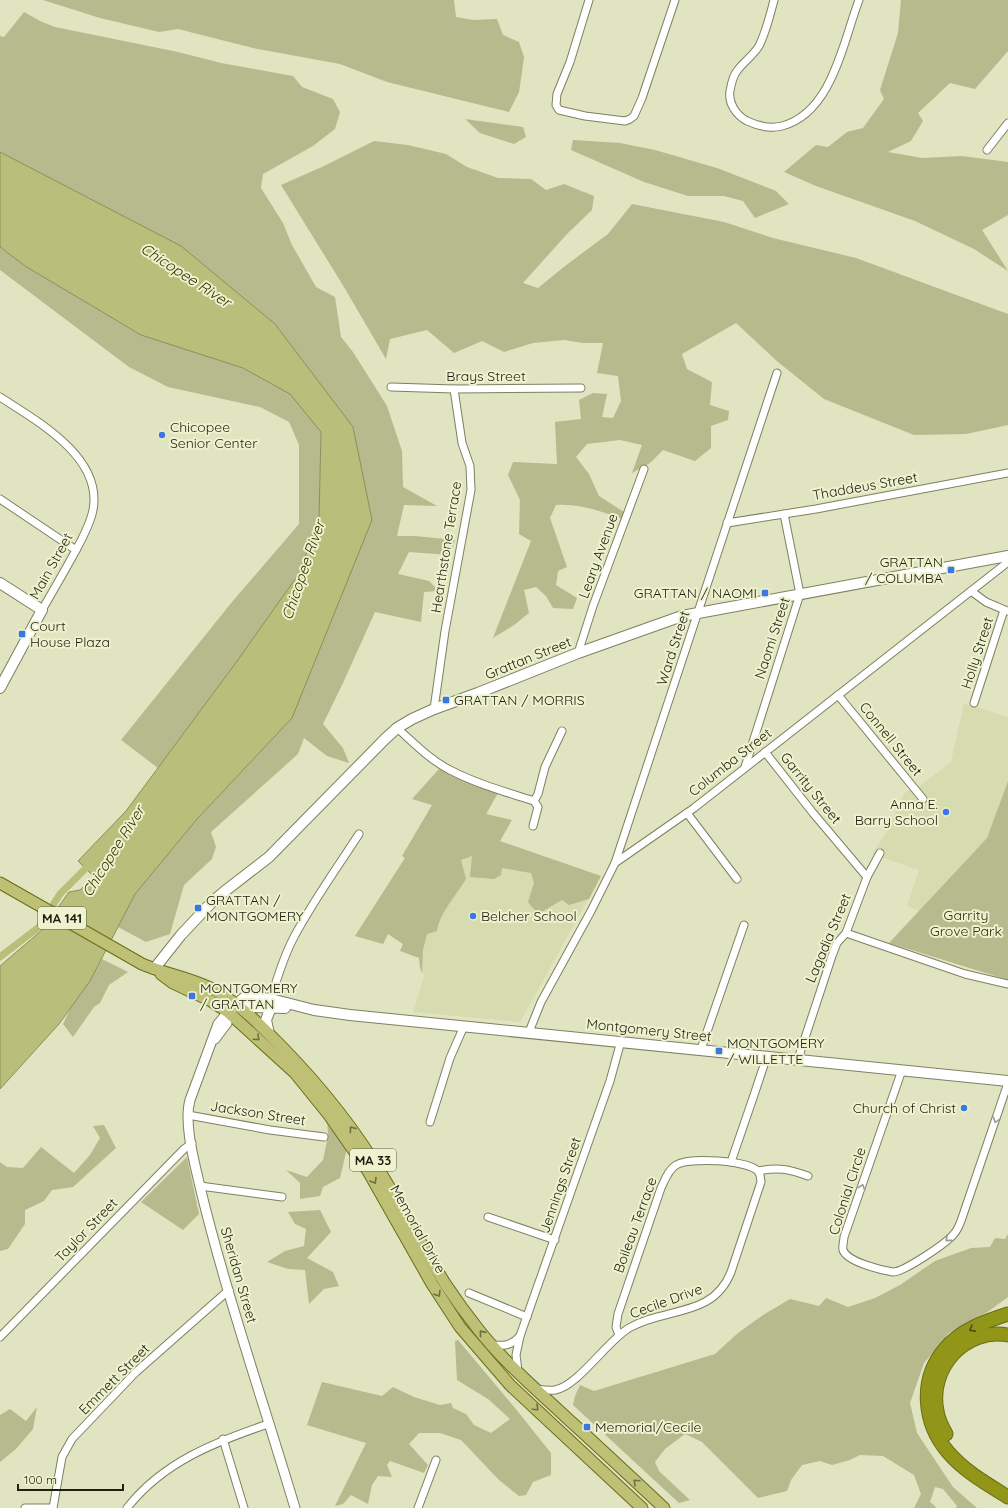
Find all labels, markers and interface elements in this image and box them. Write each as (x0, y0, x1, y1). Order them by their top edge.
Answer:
water label: Chicopee River (137, 239, 237, 312)
street label: Brays Street (446, 367, 526, 385)
place label: Chicopee Senior Center (170, 418, 258, 452)
marker: Chicopee Senior Center (157, 430, 167, 440)
street label: Thaddeus Street (811, 468, 919, 504)
street label: Hearthstone Terrace (427, 480, 465, 614)
street label: Leary Avenue (574, 511, 622, 601)
water label: Chicopee River (277, 516, 330, 622)
street label: Main Street (25, 529, 77, 602)
place label: GRATTAN / COLUMBA (865, 553, 943, 587)
marker: GRATTAN / COLUMBA (946, 565, 956, 575)
place label: GRATTAN / NAOMI (634, 584, 757, 602)
marker: GRATTAN / NAOMI (760, 588, 770, 598)
street label: Naomi Street (750, 595, 794, 681)
street label: Ward Street (652, 608, 694, 688)
street label: Holly Street (957, 614, 997, 691)
place label: Court House Plaza (30, 617, 110, 651)
marker: Court House Plaza (17, 629, 27, 639)
street label: Grattan Street (482, 632, 574, 684)
place label: GRATTAN / MORRIS (454, 691, 585, 709)
marker: GRATTAN / MORRIS (441, 695, 451, 705)
street label: Connell Street (856, 698, 927, 780)
street label: Columba Street (685, 724, 775, 800)
street label: Garrity Street (777, 749, 846, 828)
place label: Anna E. Barry School (855, 795, 938, 829)
water label: Chicopee River (77, 800, 150, 900)
marker: Anna E. Barry School (941, 807, 951, 817)
street label: Lagadia Street (801, 890, 855, 985)
place label: GRATTAN / MONTGOMERY (206, 891, 304, 925)
marker: GRATTAN / MONTGOMERY (193, 903, 203, 913)
park label: Garrity Grove Park (930, 906, 1002, 940)
road number: MA 141 (38, 907, 86, 929)
place label: Belcher School (481, 907, 577, 925)
marker: Belcher School (468, 911, 478, 921)
place label: MONTGOMERY / GRATTAN (200, 979, 298, 1013)
marker: MONTGOMERY / GRATTAN (187, 991, 197, 1001)
street label: Montgomery Street (585, 1014, 713, 1046)
one-way arrow (252, 1033, 260, 1040)
place label: MONTGOMERY / WILLETTE (727, 1034, 825, 1068)
marker: MONTGOMERY / WILLETTE (714, 1046, 724, 1056)
street label: Jackson Street (209, 1097, 307, 1129)
place label: Church of Christ (853, 1099, 956, 1117)
marker: Church of Christ (959, 1103, 969, 1113)
one-way arrow (992, 1116, 1001, 1123)
one-way arrow (350, 1126, 357, 1133)
street label: Jennings Street (535, 1134, 585, 1235)
street label: Colonial Circle (824, 1145, 870, 1237)
road number: MA 33 (350, 1149, 396, 1171)
street label: Boileau Terrace (609, 1175, 661, 1275)
one-way arrow (370, 1177, 377, 1184)
street label: Memorial Drive (386, 1182, 450, 1276)
one-way arrow (857, 1184, 866, 1191)
street label: Taylor Street (51, 1194, 121, 1266)
street label: Sheridan Street (217, 1225, 261, 1325)
one-way arrow (945, 1235, 952, 1242)
street label: Cecile Drive (627, 1280, 705, 1322)
one-way arrow (434, 1290, 441, 1297)
one-way arrow (969, 1324, 976, 1331)
one-way arrow (479, 1330, 486, 1337)
street label: Emmett Street (75, 1340, 153, 1418)
one-way arrow (531, 1404, 539, 1411)
place label: Memorial/Cecile (595, 1418, 701, 1436)
marker: Memorial/Cecile (582, 1422, 592, 1432)
scale bar (18, 1466, 123, 1492)
text: 100 m (24, 1472, 57, 1487)
one-way arrow (633, 1479, 641, 1486)

